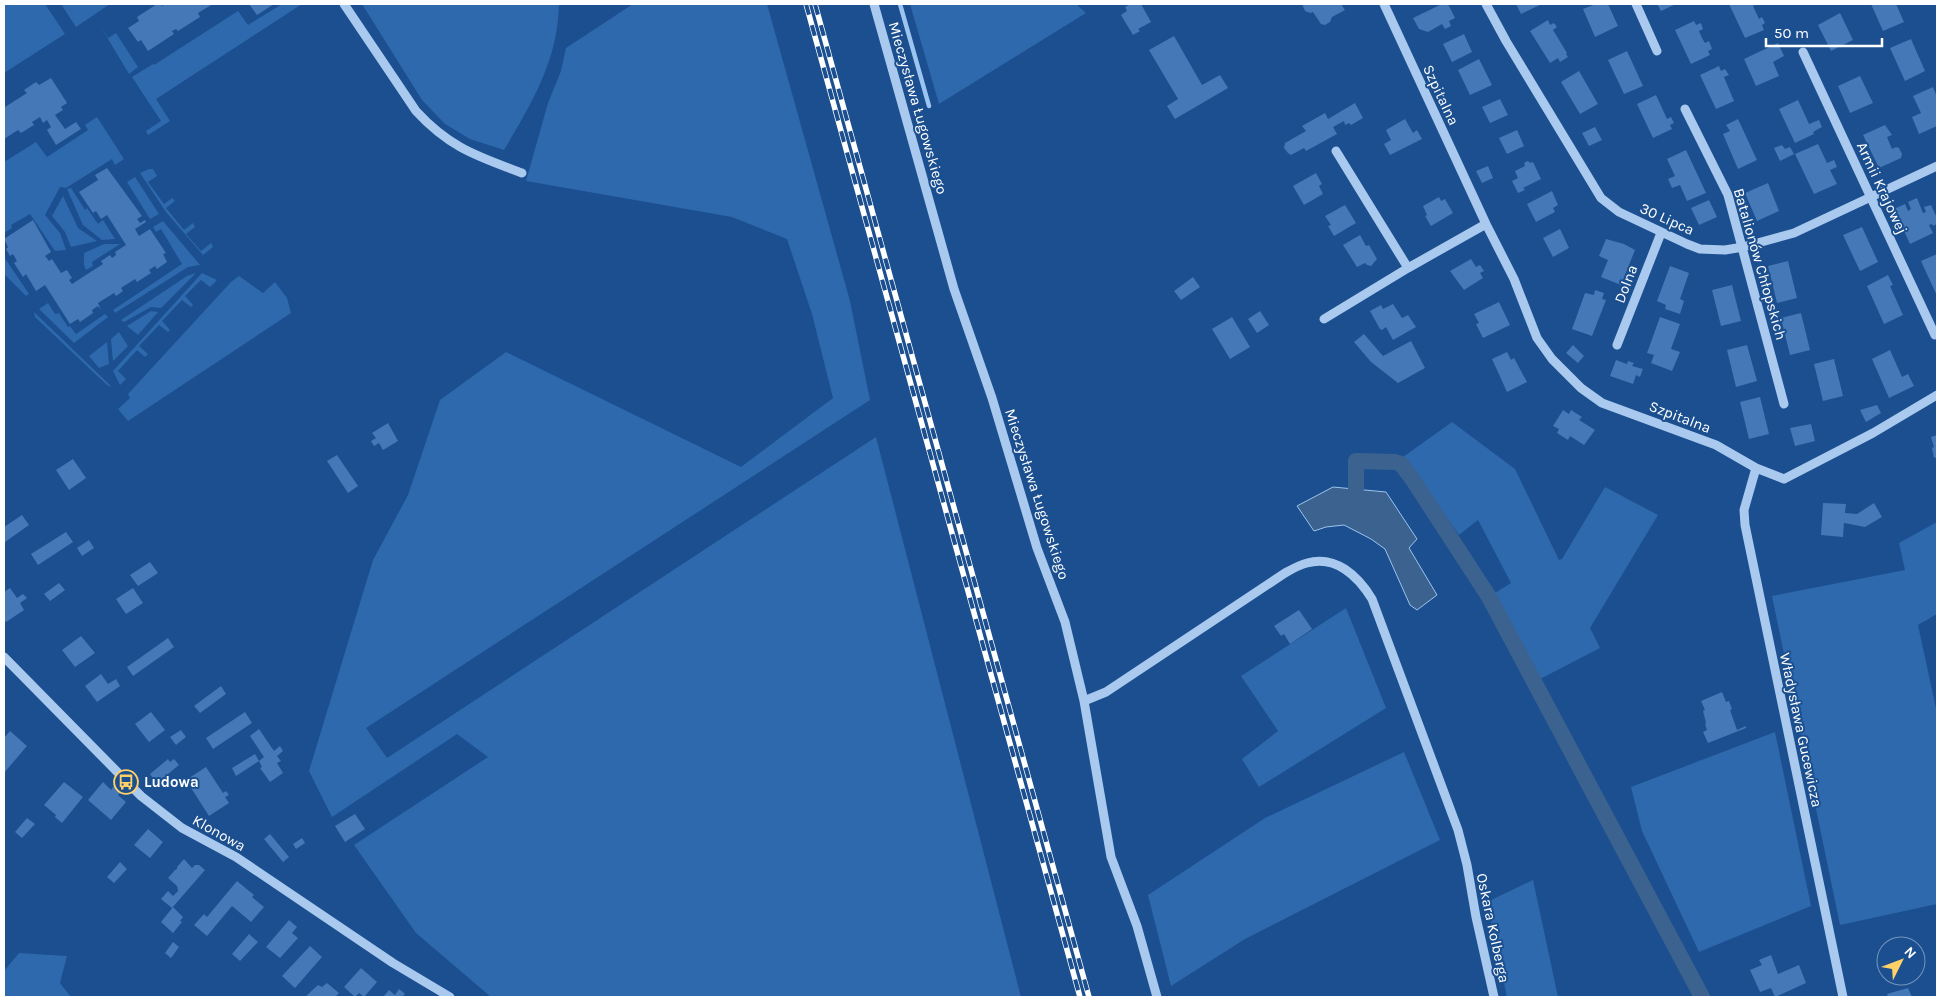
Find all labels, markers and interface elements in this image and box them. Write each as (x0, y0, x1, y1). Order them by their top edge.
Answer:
scale bar (1766, 15, 1882, 47)
street label: Mieczysława Ługowskiego (885, 20, 951, 196)
text: 50 m (1774, 24, 1809, 42)
street label: Szpitalna (1419, 62, 1463, 128)
street label: Armii Krajowej (1853, 139, 1911, 237)
street label: Batalionów Chłopskich (1730, 186, 1790, 342)
street label: 30 Lipca (1637, 199, 1697, 239)
street label: Dolna (1611, 262, 1641, 306)
street label: Szpitalna (1647, 397, 1713, 437)
street label: Mieczysława Ługowskiego (1001, 406, 1073, 582)
street label: Władysława Gucewicza (1776, 651, 1826, 809)
bus stop icon: Ludowa (113, 769, 139, 795)
place label: Ludowa (144, 773, 199, 791)
street label: Klonowa (189, 811, 249, 855)
street label: Oskara Kolberga (1473, 872, 1513, 984)
north arrow (1876, 936, 1926, 986)
text: N (1901, 943, 1920, 962)

